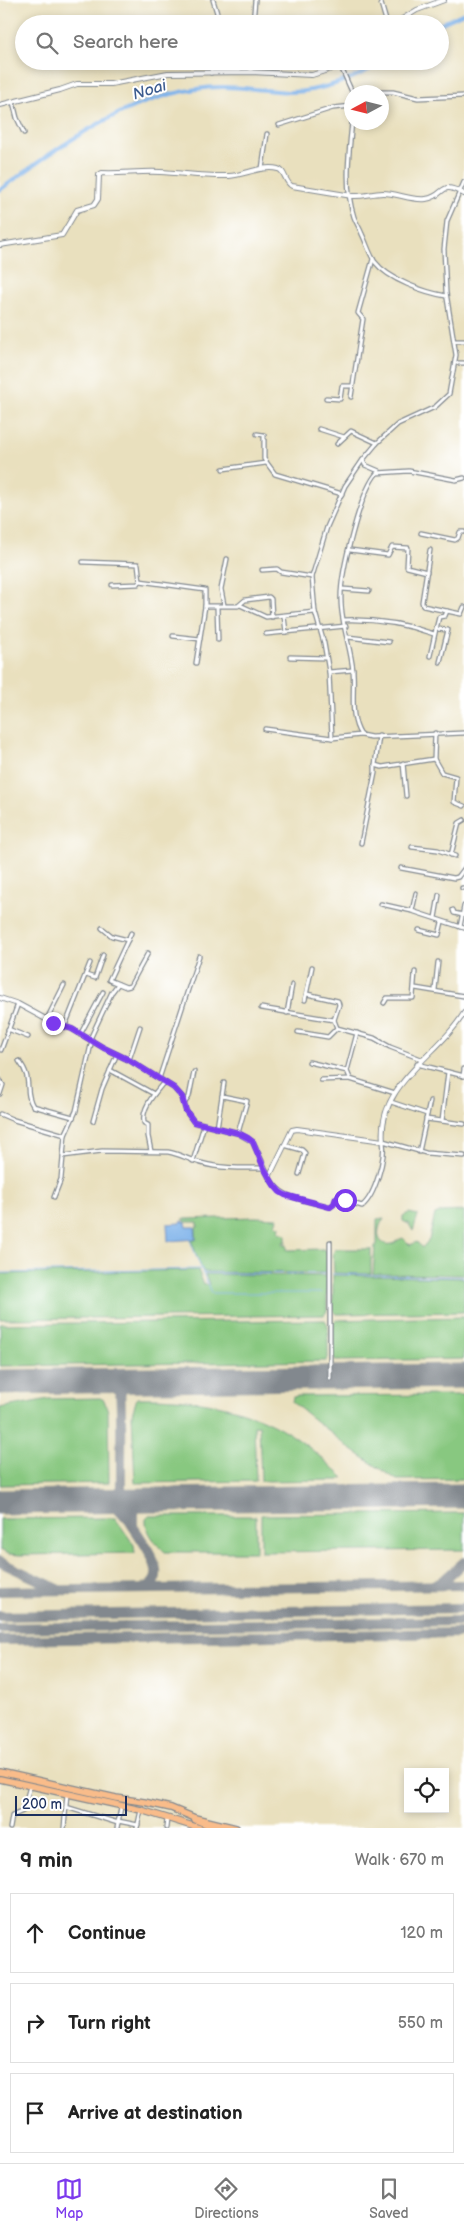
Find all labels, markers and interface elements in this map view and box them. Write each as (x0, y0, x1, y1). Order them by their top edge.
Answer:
search box (15, 15, 449, 70)
icon: search (33, 29, 61, 57)
text: Search here (73, 31, 178, 54)
water label: Noai (130, 76, 170, 104)
north arrow (344, 85, 389, 130)
route end (42, 1012, 65, 1035)
route start (334, 1189, 357, 1212)
map controls (404, 1768, 449, 1813)
button: locate (404, 1768, 449, 1813)
scale bar (15, 1793, 128, 1816)
text: 200 m (22, 1796, 62, 1813)
text: 9 min (20, 1848, 73, 1873)
text: Walk · 670 m (355, 1851, 444, 1870)
icon: ahead (21, 1919, 49, 1947)
text: Continue (68, 1922, 146, 1945)
text: 120 m (400, 1924, 443, 1943)
icon: right (21, 2009, 49, 2037)
text: Turn right (68, 2012, 151, 2035)
text: 550 m (398, 2014, 443, 2033)
icon: arrive (21, 2099, 49, 2127)
text: Arrive at destination (68, 2102, 243, 2125)
tab: Map (55, 2175, 84, 2222)
tab: Directions (194, 2175, 259, 2222)
tab: Saved (369, 2175, 409, 2222)

